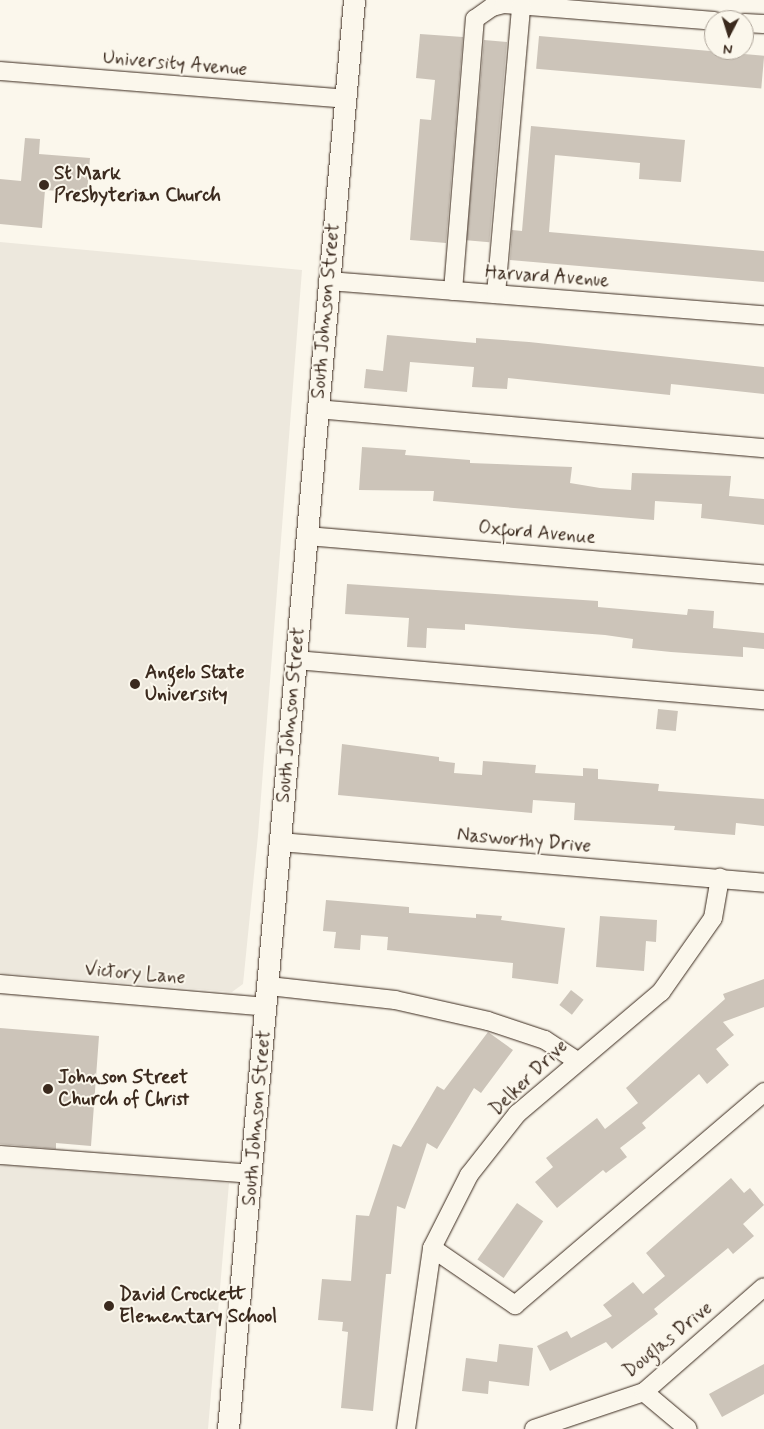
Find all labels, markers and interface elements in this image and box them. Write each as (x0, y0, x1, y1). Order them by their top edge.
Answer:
north arrow (704, 10, 754, 60)
text: N (722, 40, 733, 58)
street label: University Avenue (101, 46, 249, 82)
place label: St Mark Presbyterian Church (54, 163, 225, 207)
marker: St Mark Presbyterian Church (38, 179, 50, 191)
street label: South Johnson Street (307, 223, 345, 399)
street label: Harvard Avenue (482, 261, 612, 293)
street label: Oxford Avenue (477, 516, 597, 550)
street label: South Johnson Street (272, 627, 310, 803)
place label: Angelo State University (145, 662, 245, 706)
marker: Angelo State University (129, 678, 141, 690)
street label: Nasworthy Drive (456, 824, 592, 858)
street label: Victory Lane (83, 958, 187, 990)
street label: South Johnson Street (238, 1030, 276, 1206)
street label: Delker Drive (485, 1035, 573, 1121)
place label: Johnson Street Church of Christ (58, 1067, 194, 1111)
marker: Johnson Street Church of Christ (42, 1083, 54, 1095)
place label: David Crockett Elementary School (119, 1284, 277, 1328)
street label: Douglas Drive (619, 1297, 717, 1383)
marker: David Crockett Elementary School (103, 1300, 115, 1312)

